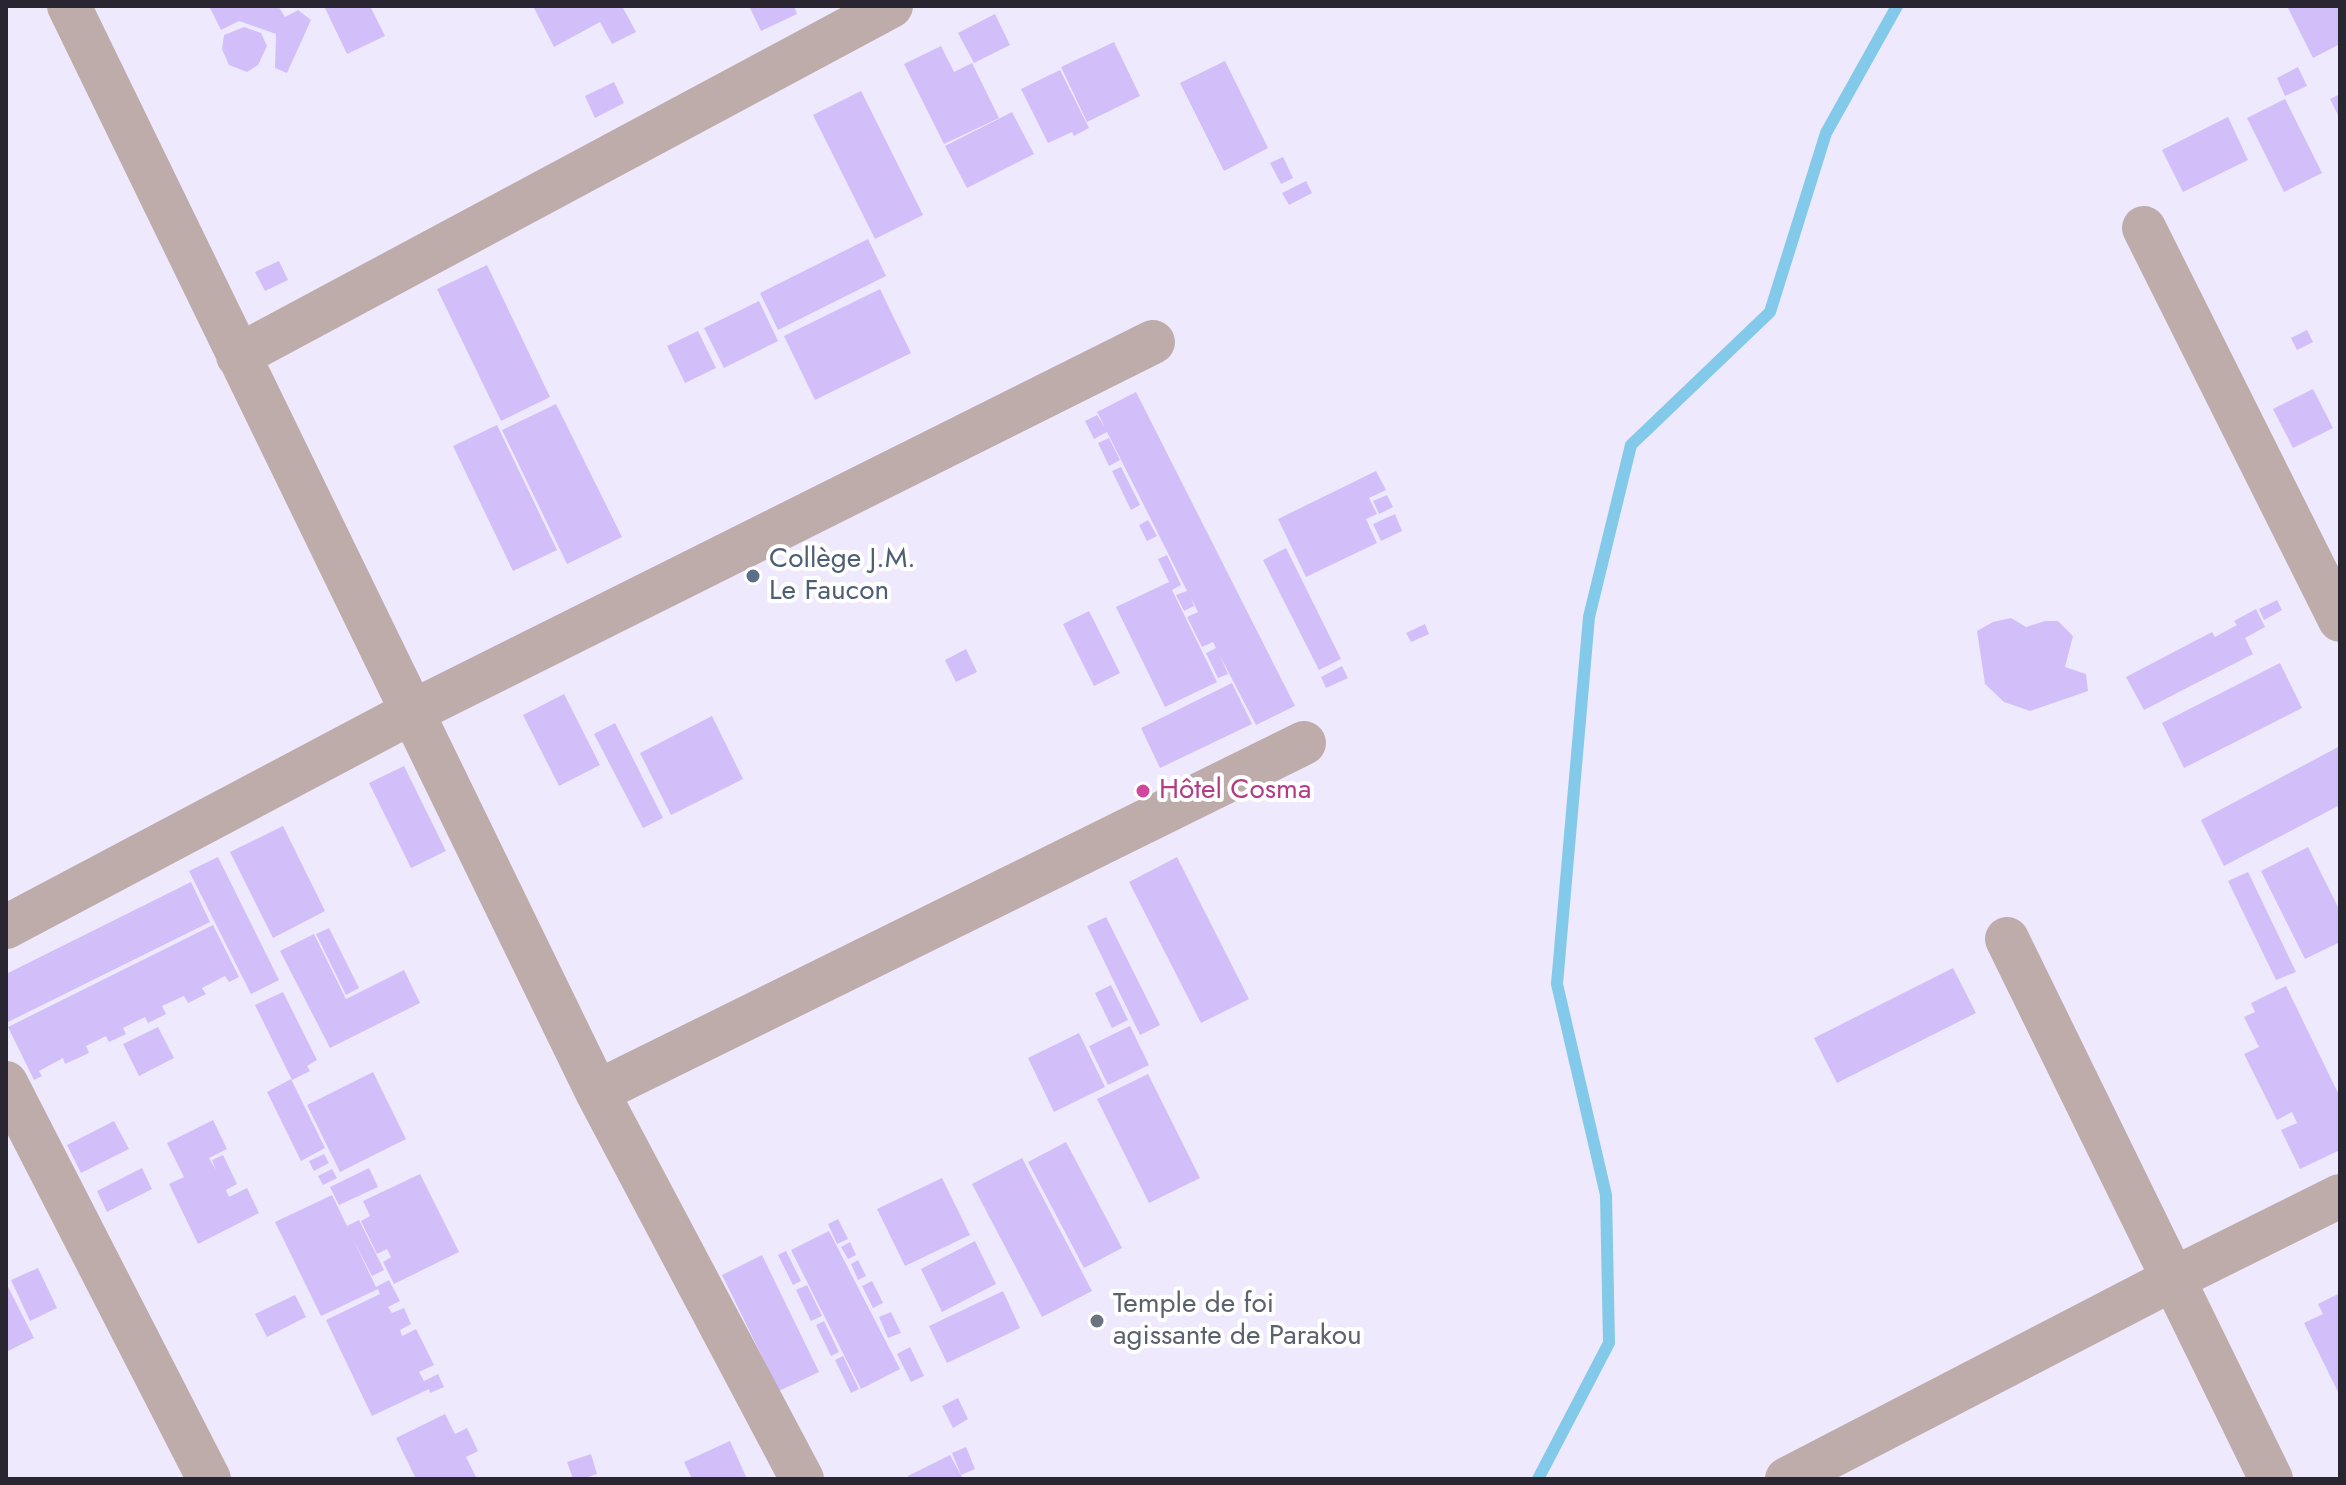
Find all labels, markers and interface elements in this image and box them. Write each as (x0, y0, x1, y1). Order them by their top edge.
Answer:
place label: Collège J.M. Le Faucon (769, 543, 916, 609)
marker: Collège J.M. Le Faucon (744, 567, 762, 585)
place label: Hôtel Cosma (1159, 774, 1311, 808)
marker: Hôtel Cosma (1134, 782, 1152, 800)
place label: Temple de foi agissante de Parakou (1113, 1288, 1362, 1354)
marker: Temple de foi agissante de Parakou (1088, 1312, 1106, 1330)

